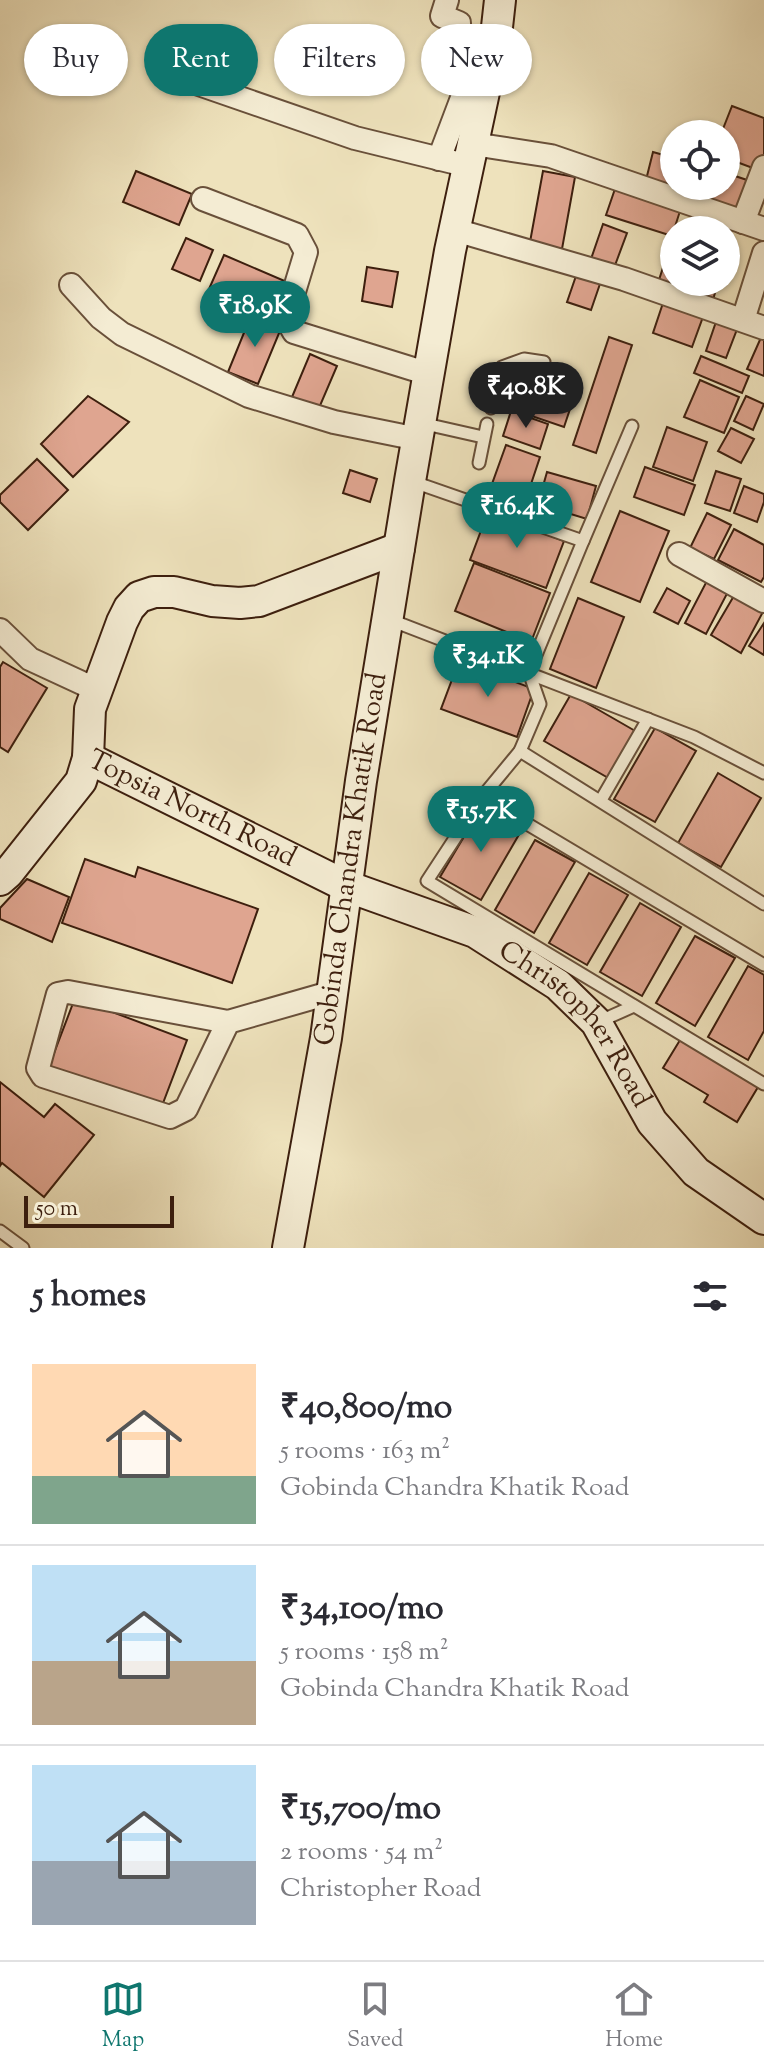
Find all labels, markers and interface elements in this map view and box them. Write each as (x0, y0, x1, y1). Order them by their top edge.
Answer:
chip: Buy (24, 24, 128, 96)
chip: Rent (144, 24, 258, 96)
chip: Filters (274, 24, 405, 96)
chip: New (421, 24, 532, 96)
map controls (660, 120, 740, 296)
button: locate (660, 120, 740, 200)
button: layers (660, 216, 740, 296)
pin: ₹18.9K (190, 281, 320, 349)
text: ₹18.9K (218, 288, 292, 325)
pin: ₹40.8K (461, 362, 591, 430)
text: ₹40.8K (486, 369, 566, 406)
pin: ₹16.4K (452, 482, 582, 550)
text: ₹16.4K (480, 489, 554, 526)
pin: ₹34.1K (423, 631, 553, 699)
text: ₹34.1K (452, 638, 524, 675)
street label: Gobinda Chandra Khatik Road (305, 670, 398, 1048)
street label: Topsia North Road (81, 741, 303, 878)
pin: ₹15.7K (416, 786, 546, 854)
text: ₹15.7K (445, 793, 517, 830)
street label: Christopher Road (490, 932, 660, 1116)
scale bar (24, 1192, 174, 1228)
text: 50 m (36, 1194, 78, 1226)
text: 5 homes (32, 1272, 146, 1321)
icon: filters (688, 1274, 732, 1318)
text: ₹40,800/mo (280, 1384, 452, 1433)
icon: home (96, 1396, 192, 1492)
text: 5 rooms · 163 m² (280, 1433, 450, 1470)
text: Gobinda Chandra Khatik Road (280, 1470, 629, 1507)
text: ₹34,100/mo (280, 1585, 444, 1634)
icon: home (96, 1597, 192, 1693)
text: 5 rooms · 158 m² (280, 1634, 449, 1671)
text: Gobinda Chandra Khatik Road (280, 1671, 629, 1708)
text: ₹15,700/mo (280, 1785, 441, 1834)
icon: home (96, 1797, 192, 1893)
text: 2 rooms · 54 m² (280, 1834, 443, 1871)
text: Christopher Road (280, 1871, 481, 1908)
tab: Map (101, 1977, 145, 2057)
tab: Saved (347, 1977, 403, 2057)
tab: Home (605, 1977, 663, 2057)

